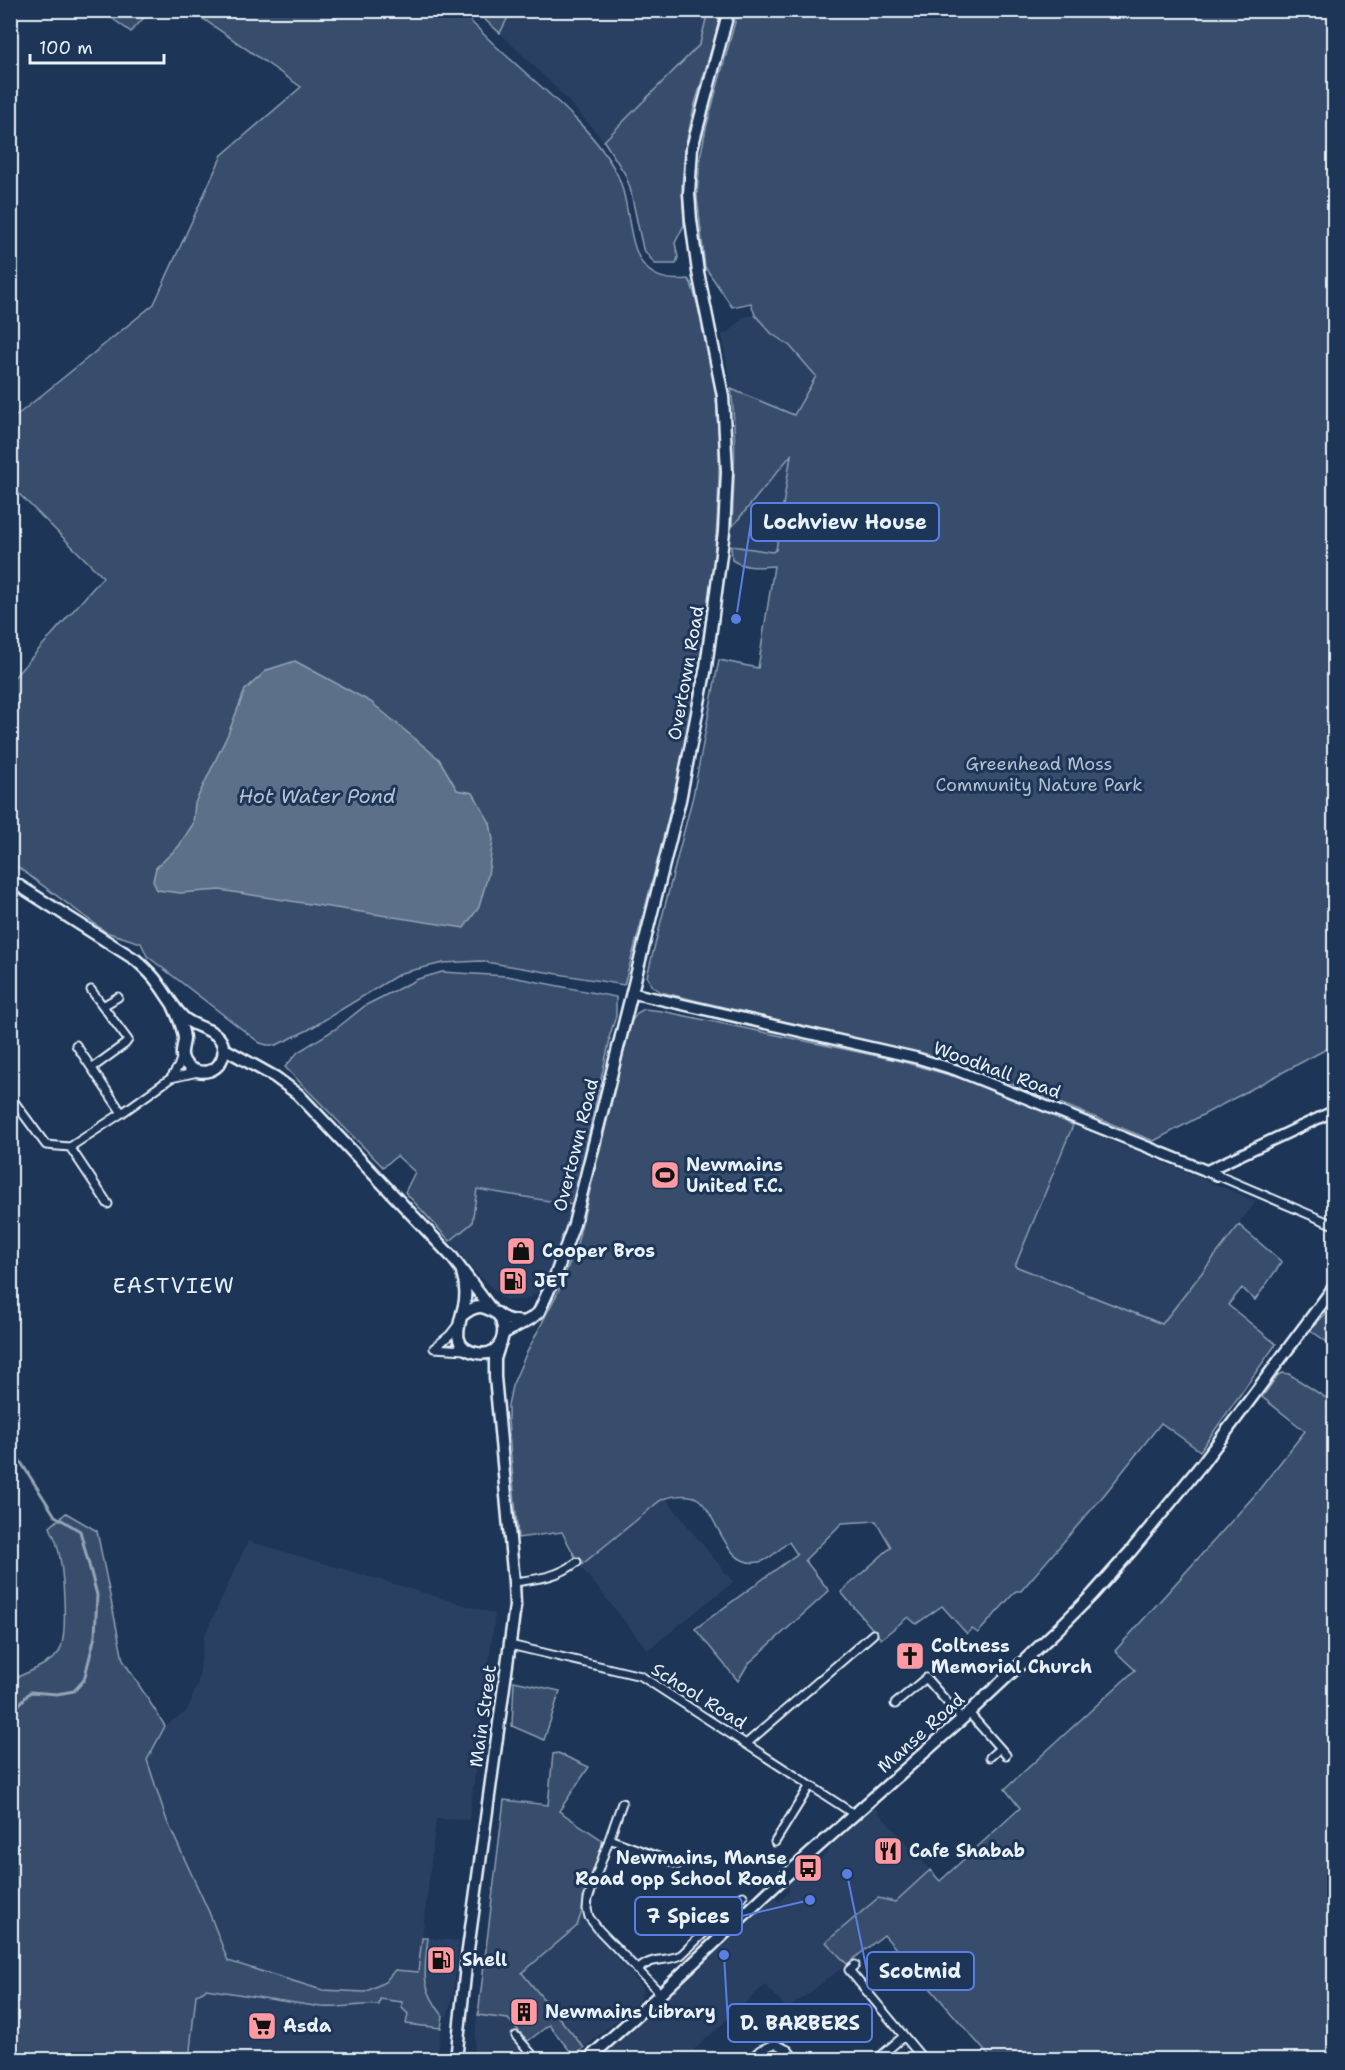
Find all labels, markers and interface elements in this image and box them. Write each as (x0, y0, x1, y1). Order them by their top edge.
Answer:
scale bar (30, 27, 164, 65)
text: 100 m (39, 36, 93, 60)
callout: Lochview House (751, 503, 939, 541)
text: Lochview House (763, 509, 927, 535)
street label: Overtown Road (662, 604, 710, 742)
park label: Greenhead Moss Community Nature Park (935, 752, 1143, 797)
water label: Hot Water Pond (238, 783, 396, 809)
street label: Woodhall Road (930, 1036, 1064, 1104)
street label: Overtown Road (548, 1076, 604, 1214)
place label: Newmains United F.C. (686, 1153, 783, 1198)
sports icon: Newmains United F.C. (649, 1159, 681, 1191)
shop icon: Cooper Bros (505, 1235, 537, 1267)
place label: Cooper Bros (542, 1239, 655, 1263)
fuel station icon: JET (497, 1265, 529, 1297)
place label: JET (534, 1269, 569, 1293)
district label: EASTVIEW (113, 1272, 235, 1300)
place label: Coltness Memorial Church (931, 1634, 1092, 1679)
church icon: Coltness Memorial Church (894, 1640, 926, 1672)
street label: School Road (647, 1657, 751, 1735)
street label: Main Street (464, 1663, 502, 1769)
street label: Manse Road (872, 1687, 970, 1779)
restaurant icon: Cafe Shabab (872, 1835, 904, 1867)
place label: Cafe Shabab (909, 1839, 1025, 1863)
place label: Newmains, Manse Road opp School Road (575, 1846, 787, 1891)
bus stop icon: Newmains, Manse Road opp School Road (792, 1852, 824, 1884)
callout: 7 Spices (635, 1897, 742, 1935)
text: 7 Spices (646, 1903, 730, 1929)
fuel station icon: Shell (425, 1944, 457, 1976)
place label: Shell (462, 1948, 507, 1972)
callout: Scotmid (867, 1952, 974, 1990)
text: Scotmid (879, 1958, 962, 1984)
building icon: Newmains Library (508, 1996, 540, 2028)
place label: Newmains Library (545, 2000, 716, 2024)
callout: D. BARBERS (728, 2004, 872, 2042)
supermarket icon: Asda (246, 2010, 278, 2042)
text: D. BARBERS (740, 2010, 860, 2036)
place label: Asda (283, 2014, 332, 2038)

